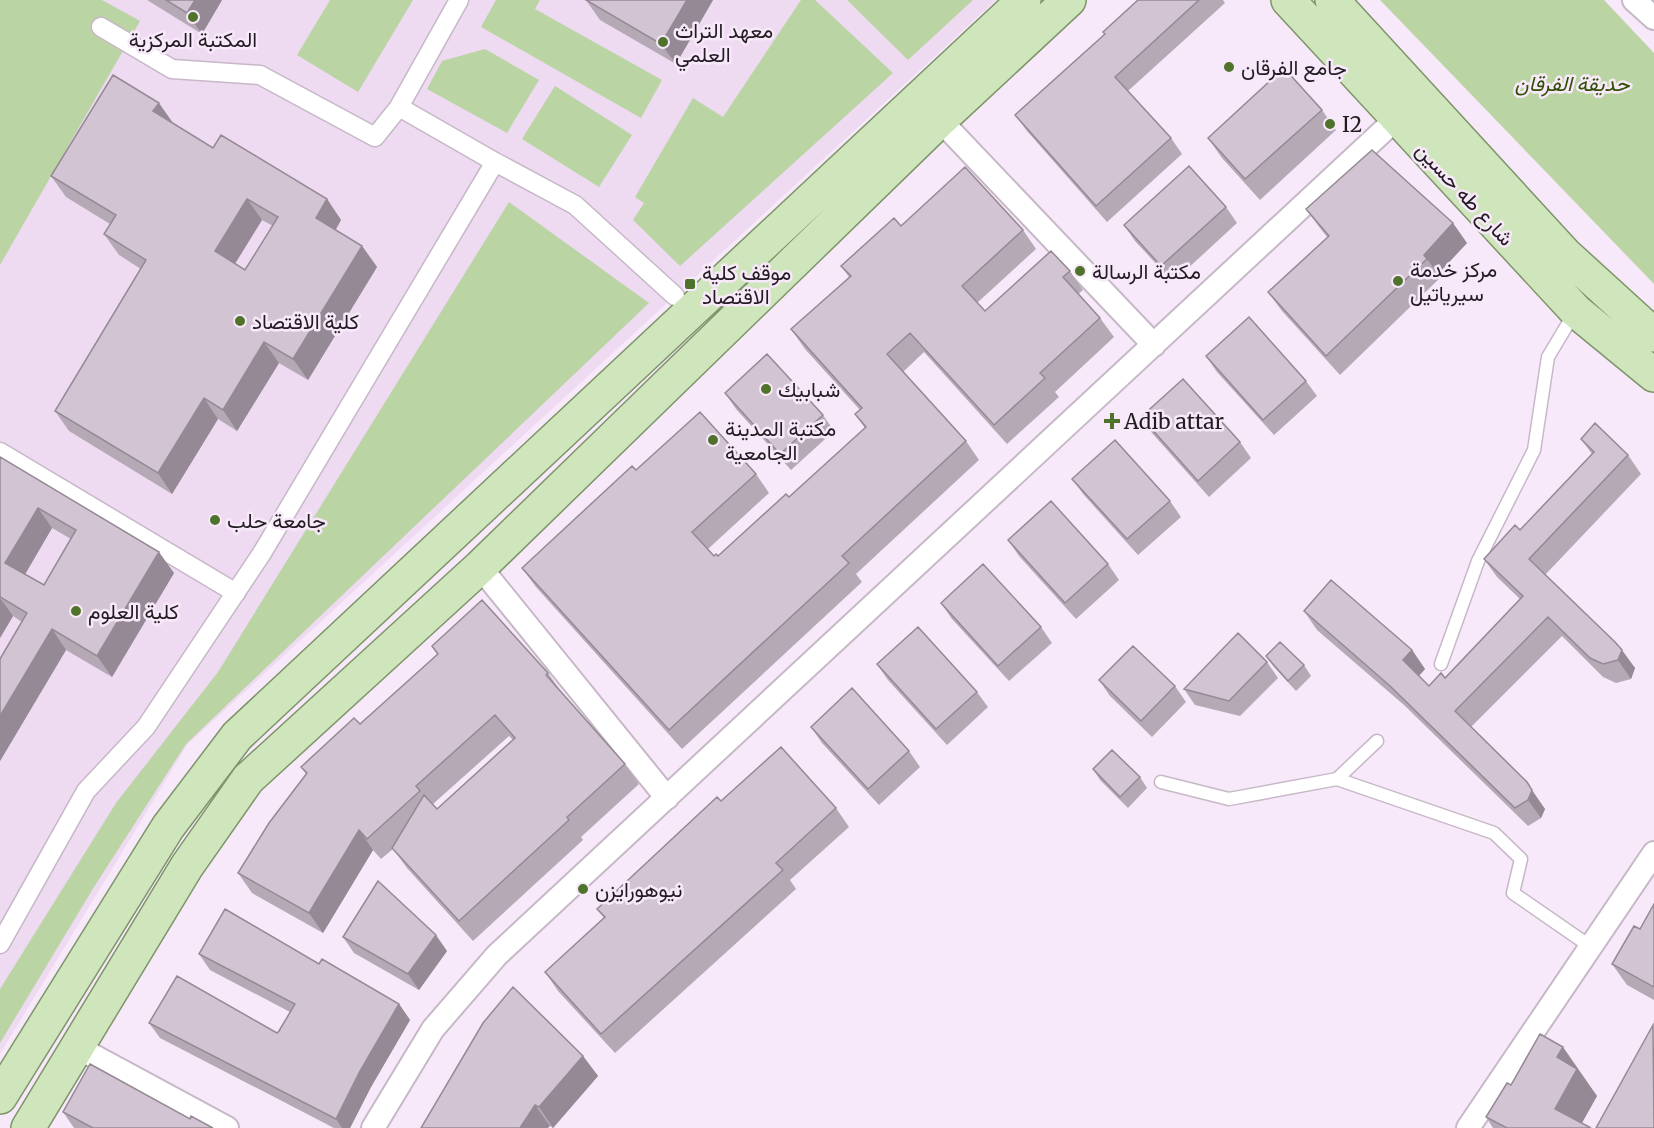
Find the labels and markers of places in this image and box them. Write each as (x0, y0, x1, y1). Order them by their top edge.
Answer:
marker: المكتبة المركزية (186, 10, 200, 24)
place label: معهد التراث العلمي (675, 17, 773, 72)
place label: المكتبة المركزية (129, 26, 257, 53)
marker: معهد التراث العلمي (656, 35, 670, 49)
place label: جامع الفرقان (1241, 54, 1347, 82)
marker: جامع الفرقان (1222, 60, 1236, 74)
place label: I2 (1342, 111, 1362, 138)
marker: I2 (1323, 117, 1337, 131)
place label: مركز خدمة سيرياتيل (1410, 256, 1497, 307)
place label: مكتبة الرسالة (1092, 258, 1201, 285)
place label: موقف كلية الاقتصاد (702, 259, 791, 310)
marker: مكتبة الرسالة (1073, 264, 1087, 278)
marker: مركز خدمة سيرياتيل (1391, 274, 1405, 288)
marker: موقف كلية الاقتصاد (683, 277, 697, 291)
place label: كلية الاقتصاد (252, 308, 359, 335)
marker: كلية الاقتصاد (233, 314, 247, 328)
place label: شبابيك (778, 376, 840, 403)
marker: شبابيك (759, 382, 773, 396)
place label: Adib attar (1123, 408, 1224, 435)
marker: Adib attar (1105, 414, 1119, 428)
place label: مكتبة المدينة الجامعية (725, 415, 836, 466)
marker: مكتبة المدينة الجامعية (706, 433, 720, 447)
place label: جامعة حلب (227, 507, 326, 534)
marker: جامعة حلب (208, 513, 222, 527)
place label: كلية العلوم (88, 598, 179, 626)
marker: كلية العلوم (69, 604, 83, 618)
place label: نيوهورايزن (595, 876, 683, 903)
marker: نيوهورايزن (576, 882, 590, 896)

